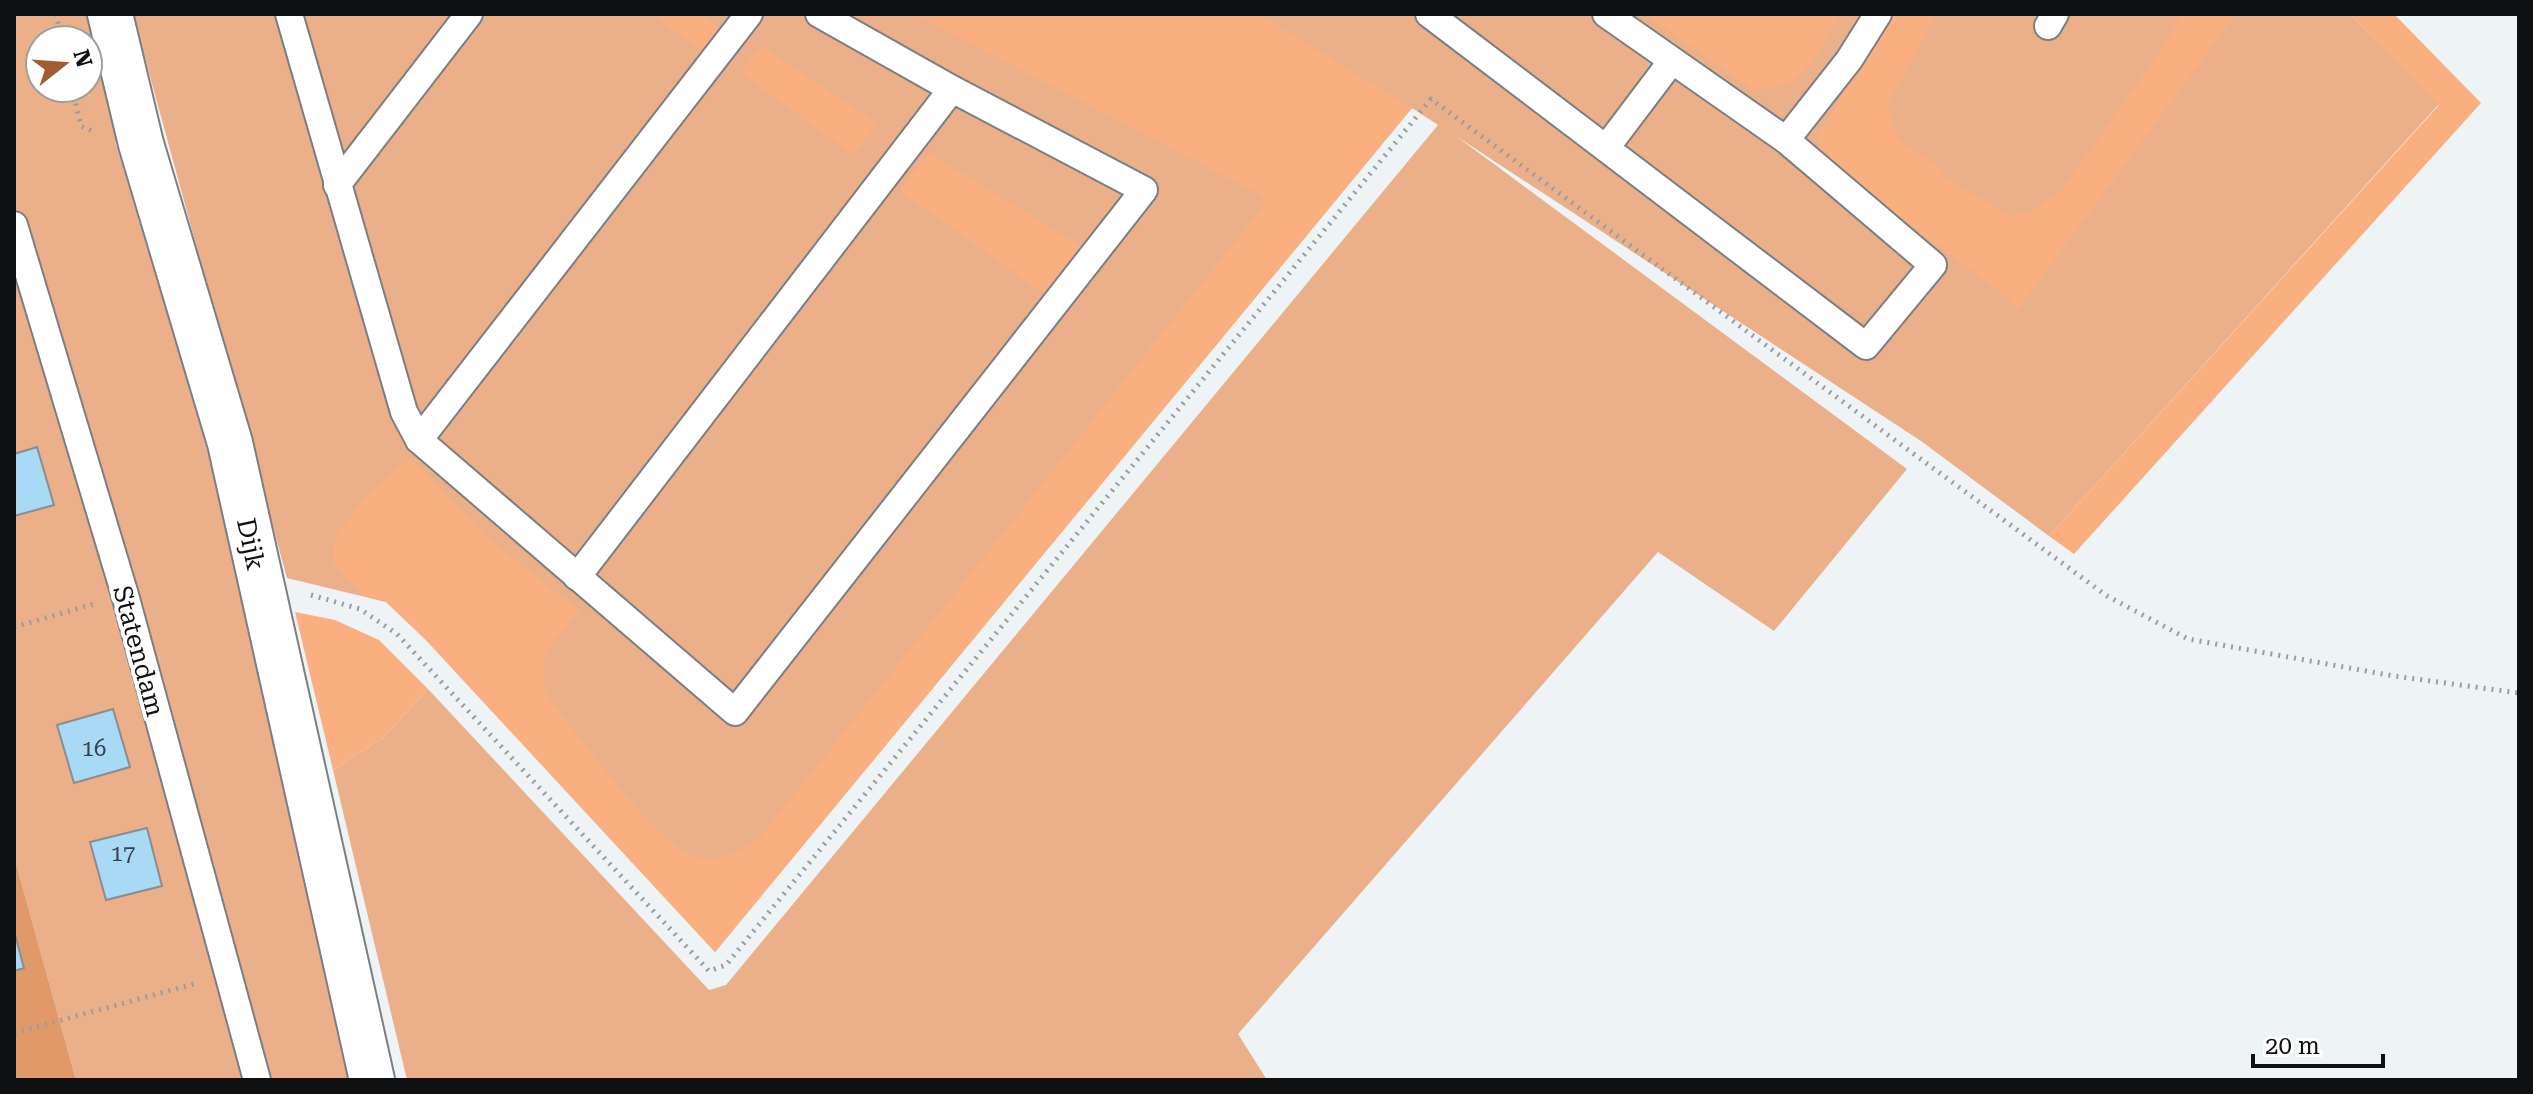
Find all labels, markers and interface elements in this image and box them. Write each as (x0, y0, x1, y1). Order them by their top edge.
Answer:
north arrow (24, 24, 104, 104)
text: N (68, 47, 97, 70)
street label: Dijk (231, 515, 271, 573)
street label: Statendam (107, 582, 171, 720)
house number: 16 (82, 736, 106, 761)
house number: 17 (111, 841, 135, 866)
scale bar (2253, 1018, 2383, 1068)
text: 20 m (2265, 1032, 2320, 1060)

